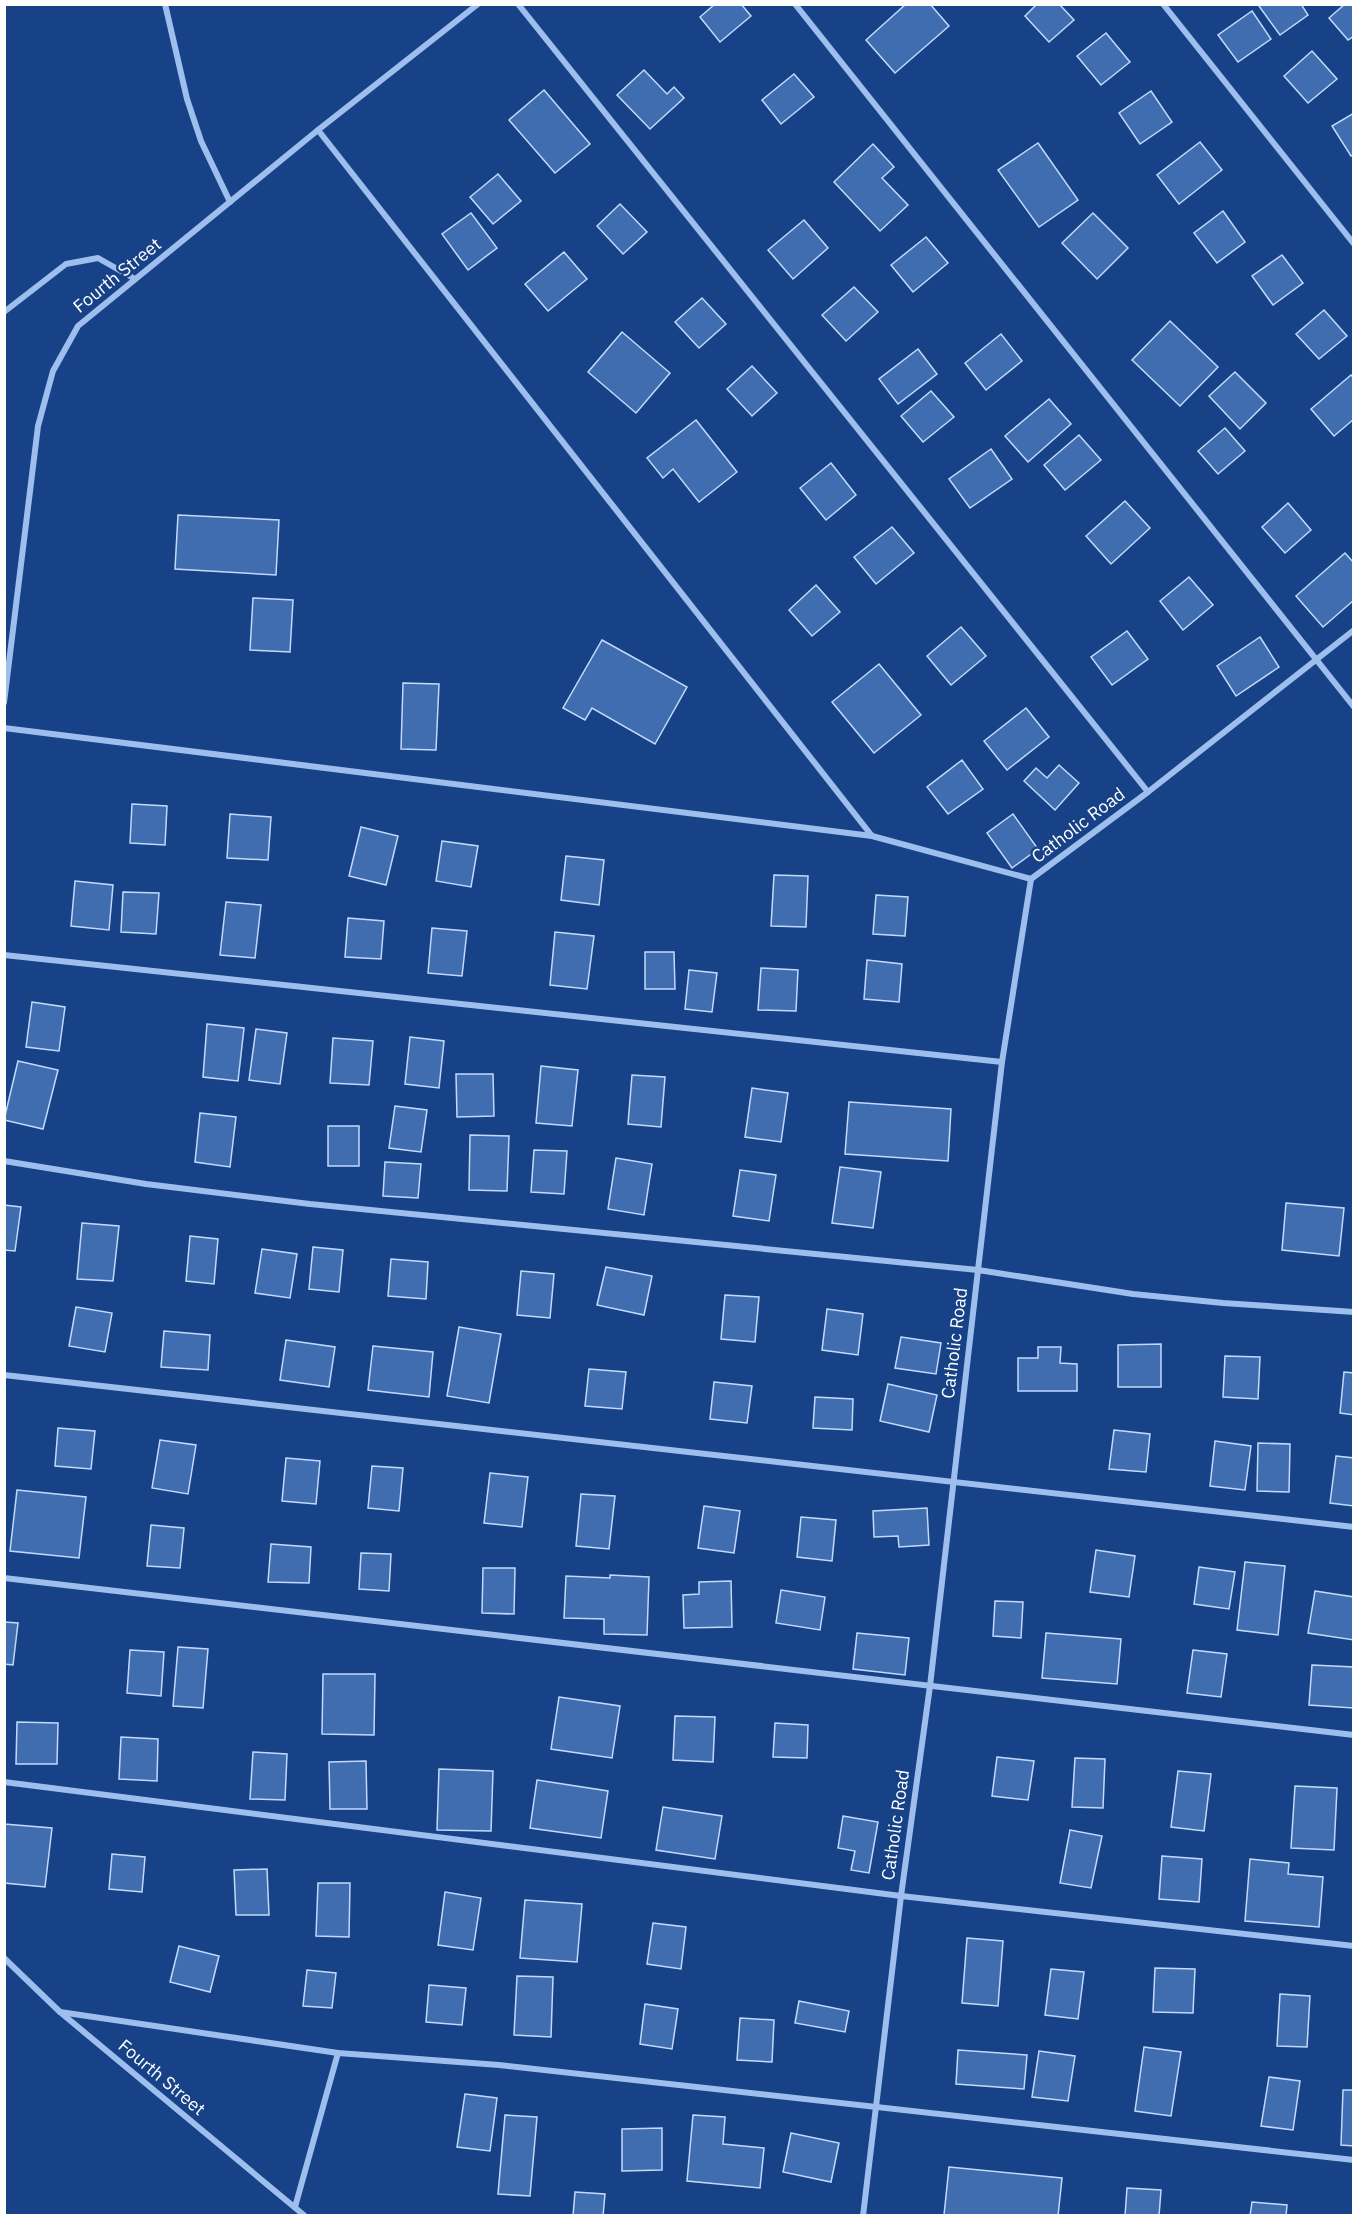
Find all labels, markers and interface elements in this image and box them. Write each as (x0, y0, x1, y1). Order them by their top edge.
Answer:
street label: Fourth Street (68, 232, 166, 318)
street label: Catholic Road (1027, 782, 1129, 868)
street label: Catholic Road (936, 1286, 972, 1400)
street label: Catholic Road (876, 1768, 914, 1882)
street label: Fourth Street (114, 2034, 210, 2120)

